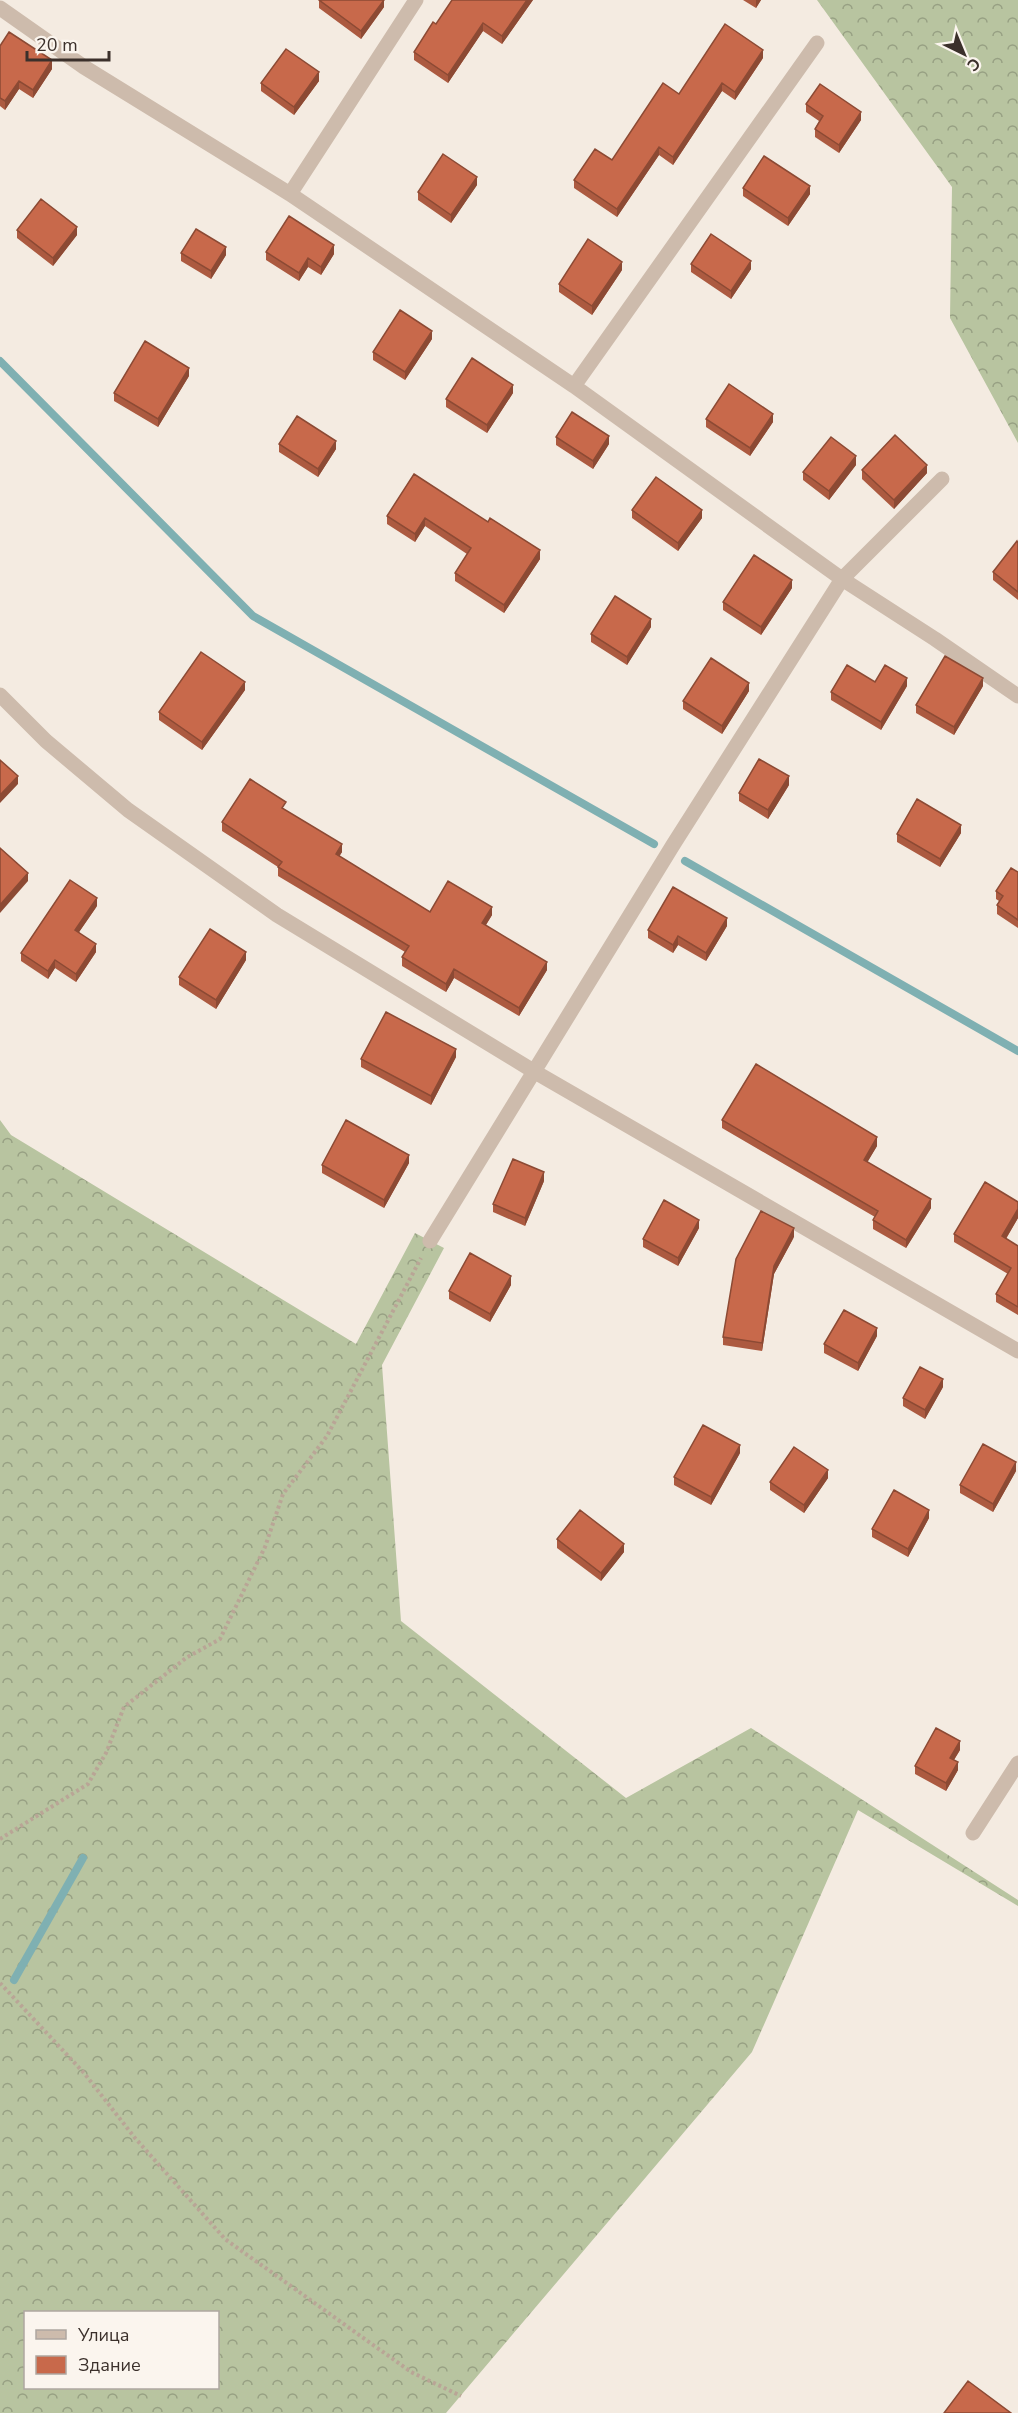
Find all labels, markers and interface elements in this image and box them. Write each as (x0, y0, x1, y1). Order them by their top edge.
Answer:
scale bar (27, 24, 110, 62)
north arrow (934, 24, 994, 84)
text: 20 m (36, 33, 78, 57)
text: С (962, 52, 985, 76)
legend (24, 2311, 219, 2389)
text: Улица (77, 2323, 129, 2347)
text: Здание (78, 2353, 141, 2377)

